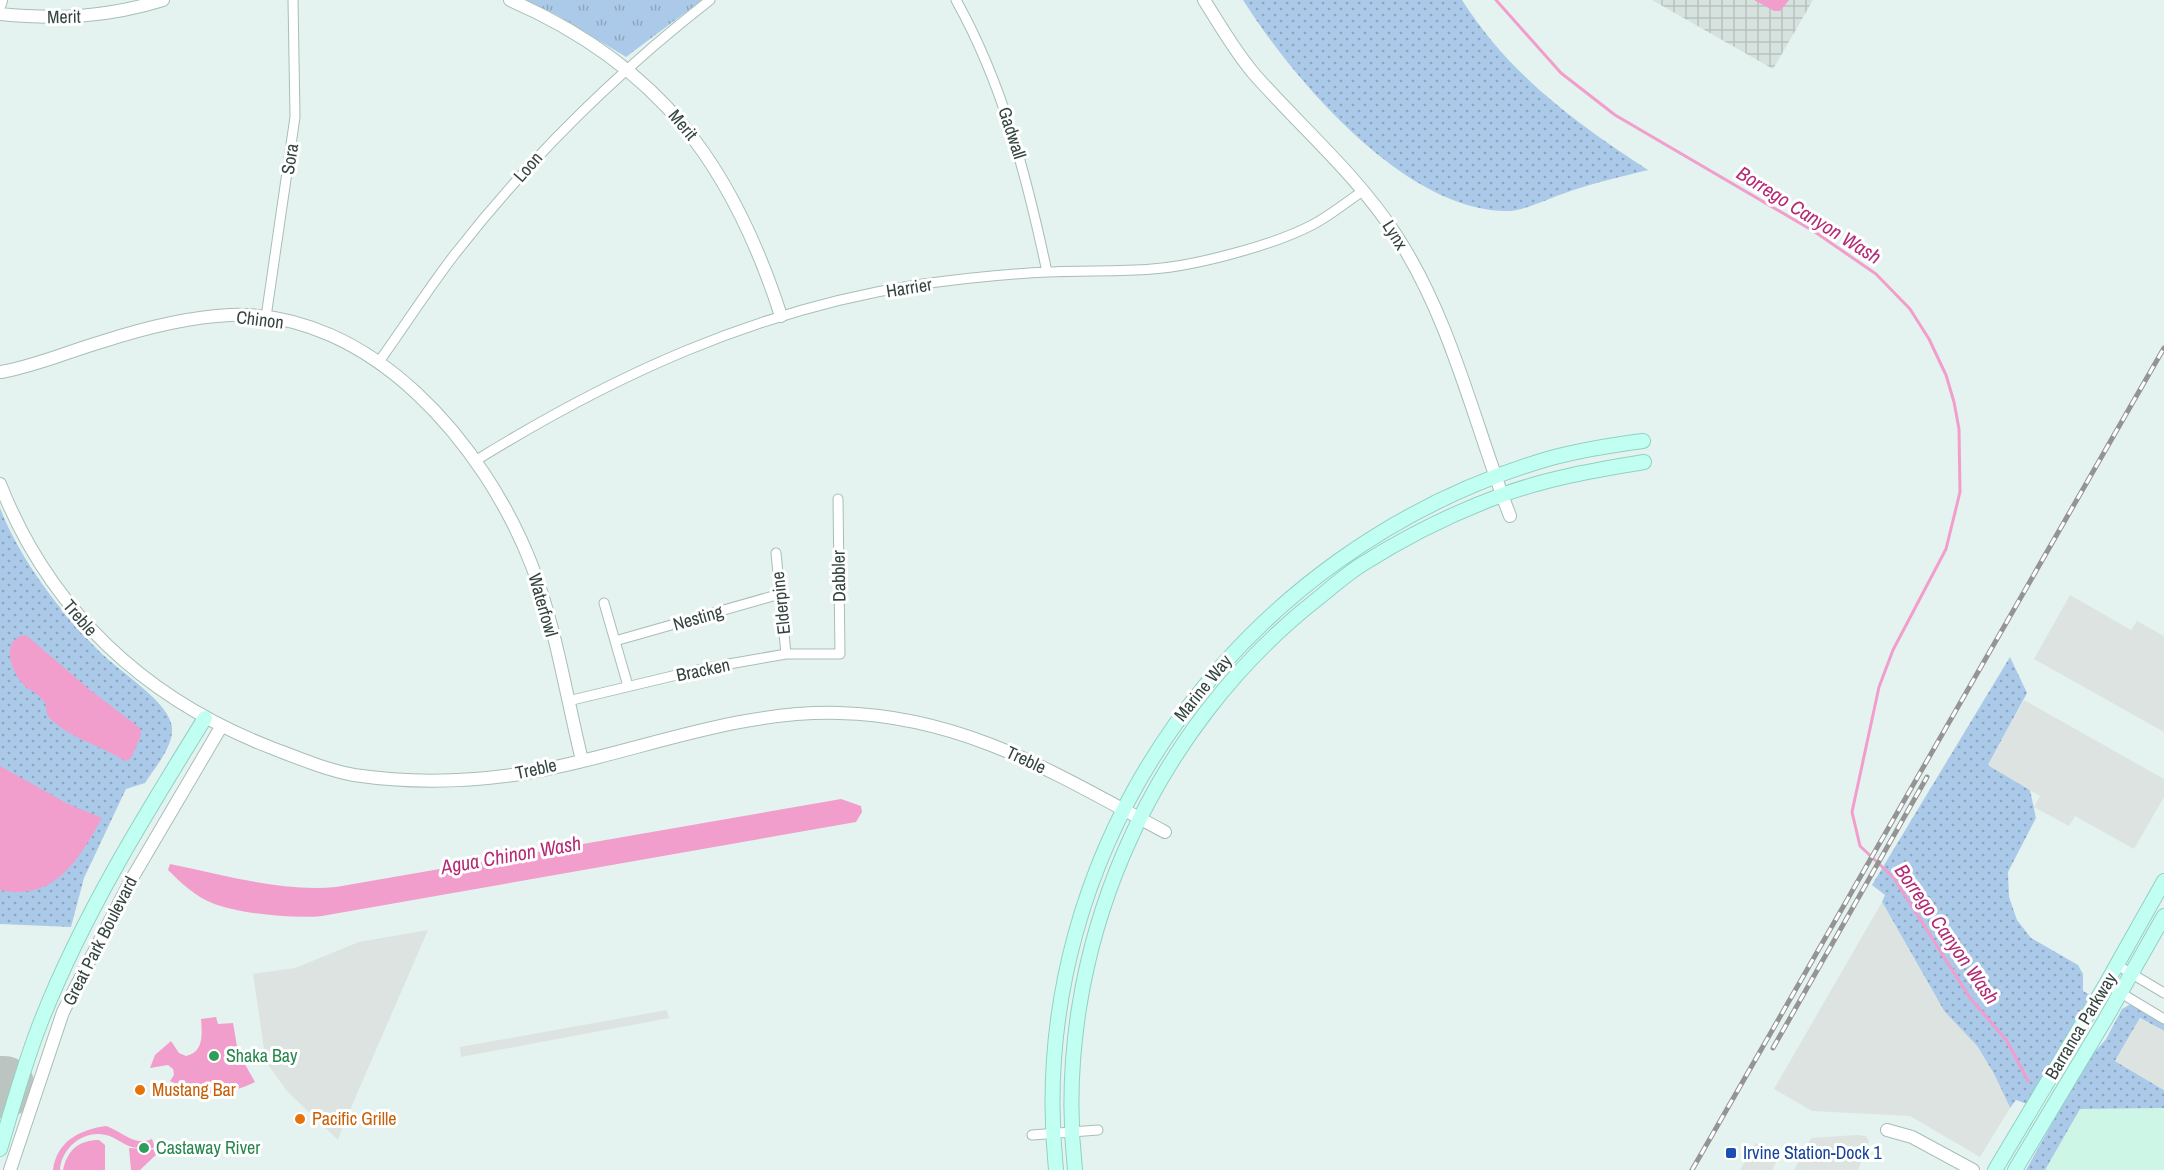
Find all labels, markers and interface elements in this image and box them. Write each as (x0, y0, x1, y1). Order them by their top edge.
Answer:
street label: Merit (47, 4, 81, 29)
street label: Merit (663, 104, 704, 146)
street label: Gadwall (992, 104, 1033, 162)
street label: Sora (275, 142, 304, 176)
street label: Loon (507, 146, 548, 187)
water label: Borrego Canyon Wash (1732, 159, 1887, 270)
street label: Lynx (1377, 215, 1414, 255)
street label: Harrier (884, 272, 934, 303)
street label: Chinon (235, 304, 285, 335)
street label: Dabbler (826, 550, 851, 602)
street label: Waterfowl (522, 570, 564, 640)
street label: Elderpine (765, 570, 796, 636)
street label: Treble (57, 594, 103, 641)
street label: Nesting (670, 598, 727, 637)
street label: Marine Way (1168, 649, 1238, 726)
street label: Bracken (674, 652, 732, 687)
street label: Treble (1002, 739, 1050, 780)
street label: Treble (513, 752, 559, 785)
water label: Agua Chinon Wash (438, 829, 583, 880)
water label: Borrego Canyon Wash (1889, 858, 2006, 1009)
street label: Great Park Boulevard (56, 872, 143, 1010)
street label: Barranca Parkway (2039, 967, 2123, 1084)
place label: Shaka Bay (226, 1043, 298, 1068)
marker: Shaka Bay (207, 1049, 221, 1063)
place label: Mustang Bar (152, 1077, 236, 1102)
marker: Mustang Bar (133, 1083, 147, 1097)
place label: Pacific Grille (312, 1106, 397, 1131)
marker: Pacific Grille (293, 1112, 307, 1126)
place label: Castaway River (156, 1135, 260, 1160)
place label: Irvine Station-Dock 1 (1743, 1140, 1882, 1165)
marker: Castaway River (137, 1141, 151, 1155)
marker: Irvine Station-Dock 1 (1724, 1146, 1738, 1160)

